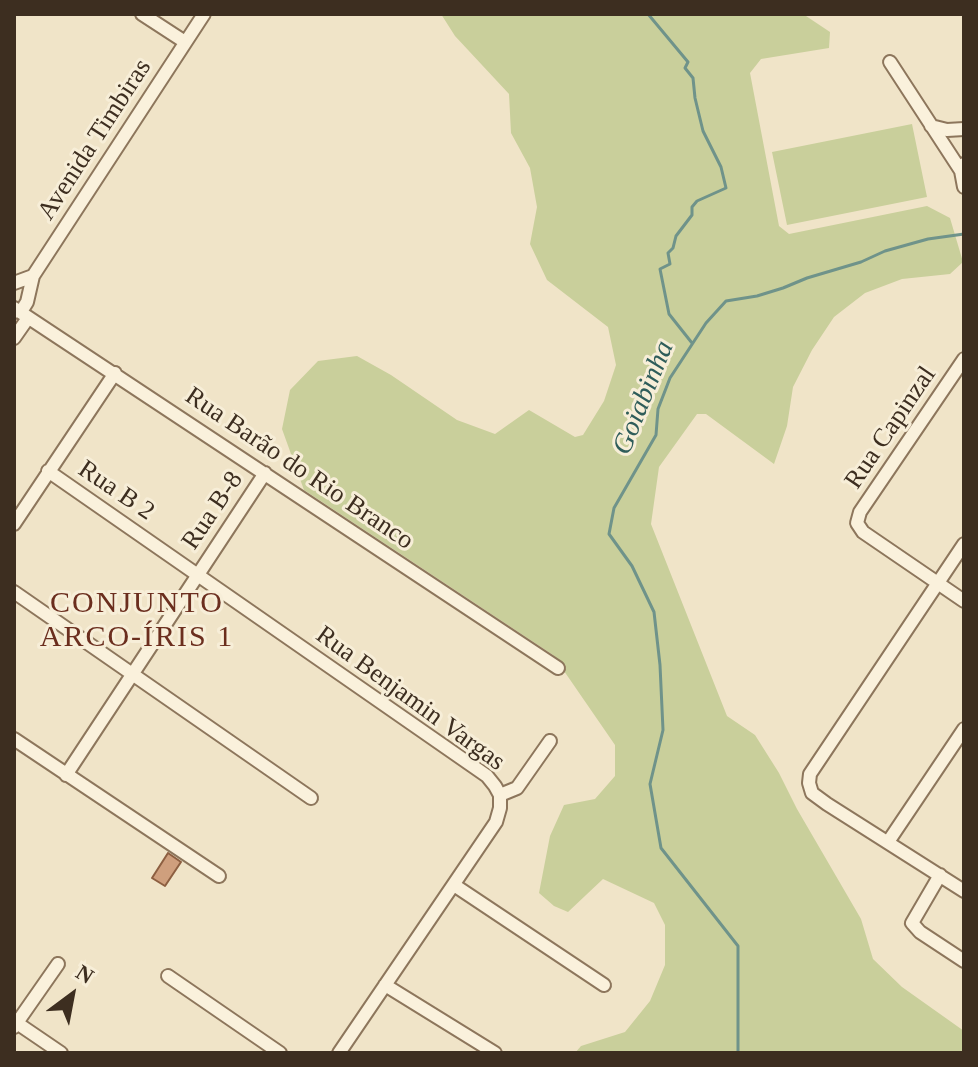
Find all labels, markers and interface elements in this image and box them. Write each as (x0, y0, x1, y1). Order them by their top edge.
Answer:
street label: Avenida Timbiras (31, 54, 159, 226)
water label: Goiabinha (606, 336, 682, 460)
street label: Rua Capinzal (839, 361, 943, 495)
street label: Rua Barão do Rio Branco (179, 381, 419, 557)
street label: Rua B 2 (72, 454, 160, 528)
street label: Rua B-8 (176, 466, 250, 556)
district label: CONJUNTO ARCO-ÍRIS 1 (40, 586, 234, 656)
street label: Rua Benjamin Vargas (309, 620, 511, 778)
north arrow (32, 955, 112, 1035)
text: N (72, 959, 98, 989)

